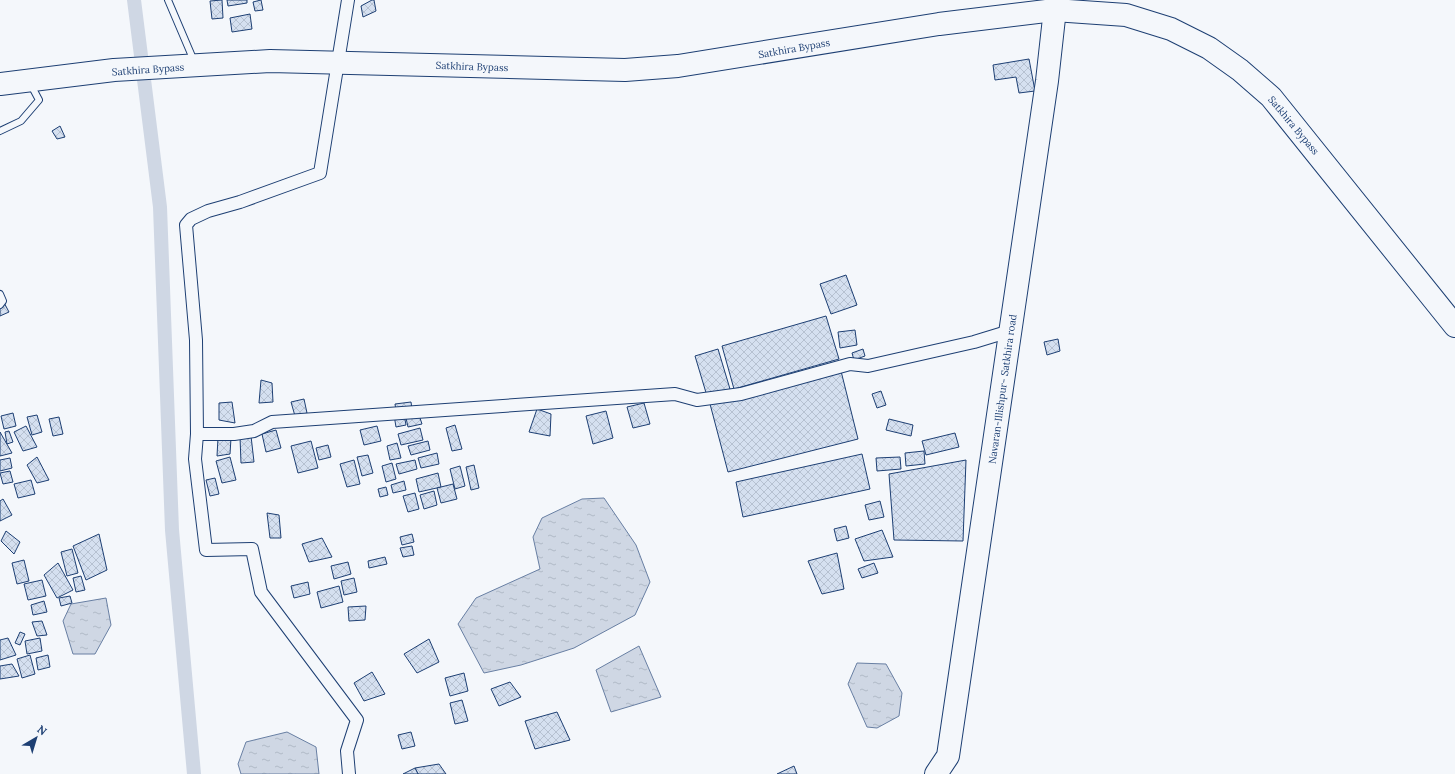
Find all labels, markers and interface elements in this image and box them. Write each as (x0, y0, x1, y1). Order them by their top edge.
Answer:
street label: Satkhira Bypass (757, 36, 831, 61)
street label: Satkhira Bypass (435, 59, 509, 74)
street label: Satkhira Bypass (111, 60, 185, 79)
street label: Satkhira Bypass (1265, 93, 1322, 158)
street label: Navaran-Illishpur- Satkhira road (986, 313, 1019, 465)
north arrow (16, 718, 56, 758)
text: N (34, 722, 50, 739)

